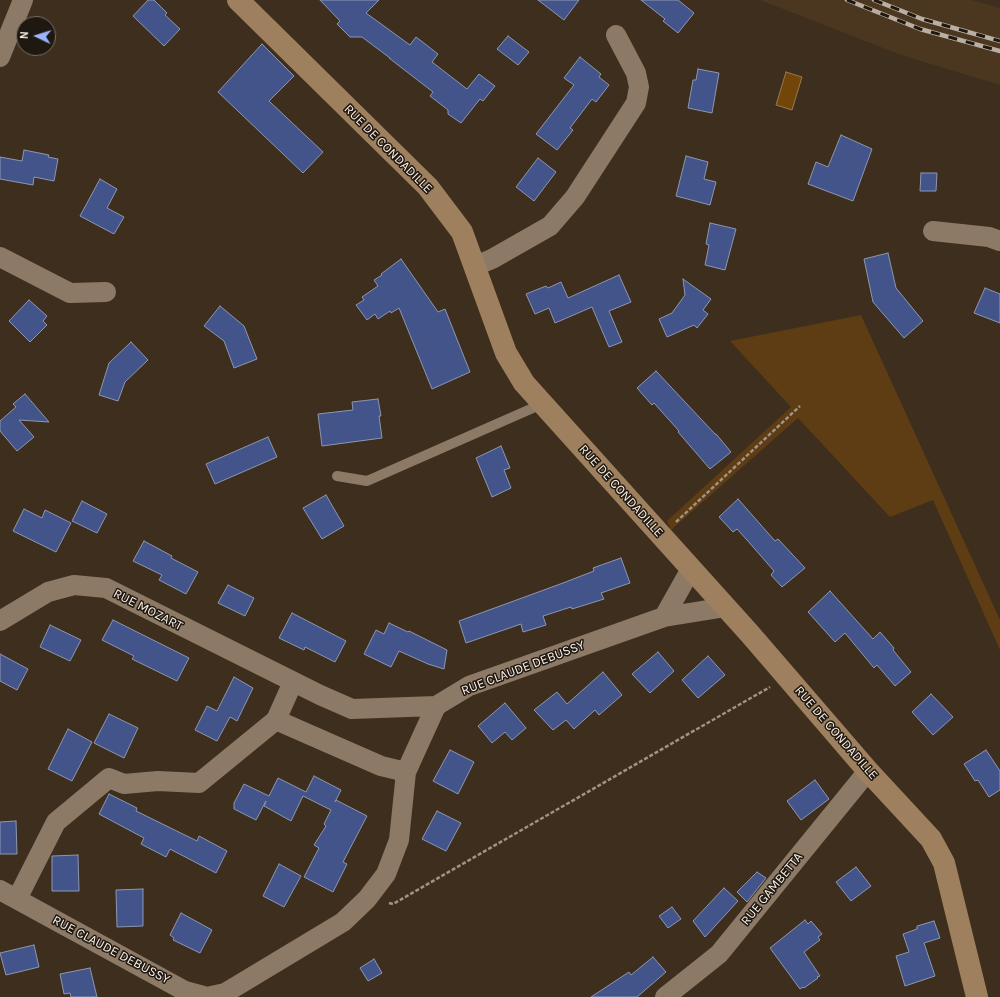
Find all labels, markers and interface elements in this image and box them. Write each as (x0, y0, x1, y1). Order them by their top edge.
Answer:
north arrow (16, 16, 56, 56)
text: N (18, 31, 31, 40)
street label: RUE DE CONDADILLE (340, 101, 436, 197)
street label: RUE DE CONDADILLE (575, 442, 667, 540)
street label: RUE MOZART (111, 586, 185, 634)
street label: RUE CLAUDE DEBUSSY (459, 637, 587, 699)
street label: RUE DE CONDADILLE (791, 683, 881, 783)
street label: RUE GAMBETTA (738, 849, 806, 929)
street label: RUE CLAUDE DEBUSSY (50, 912, 172, 988)

